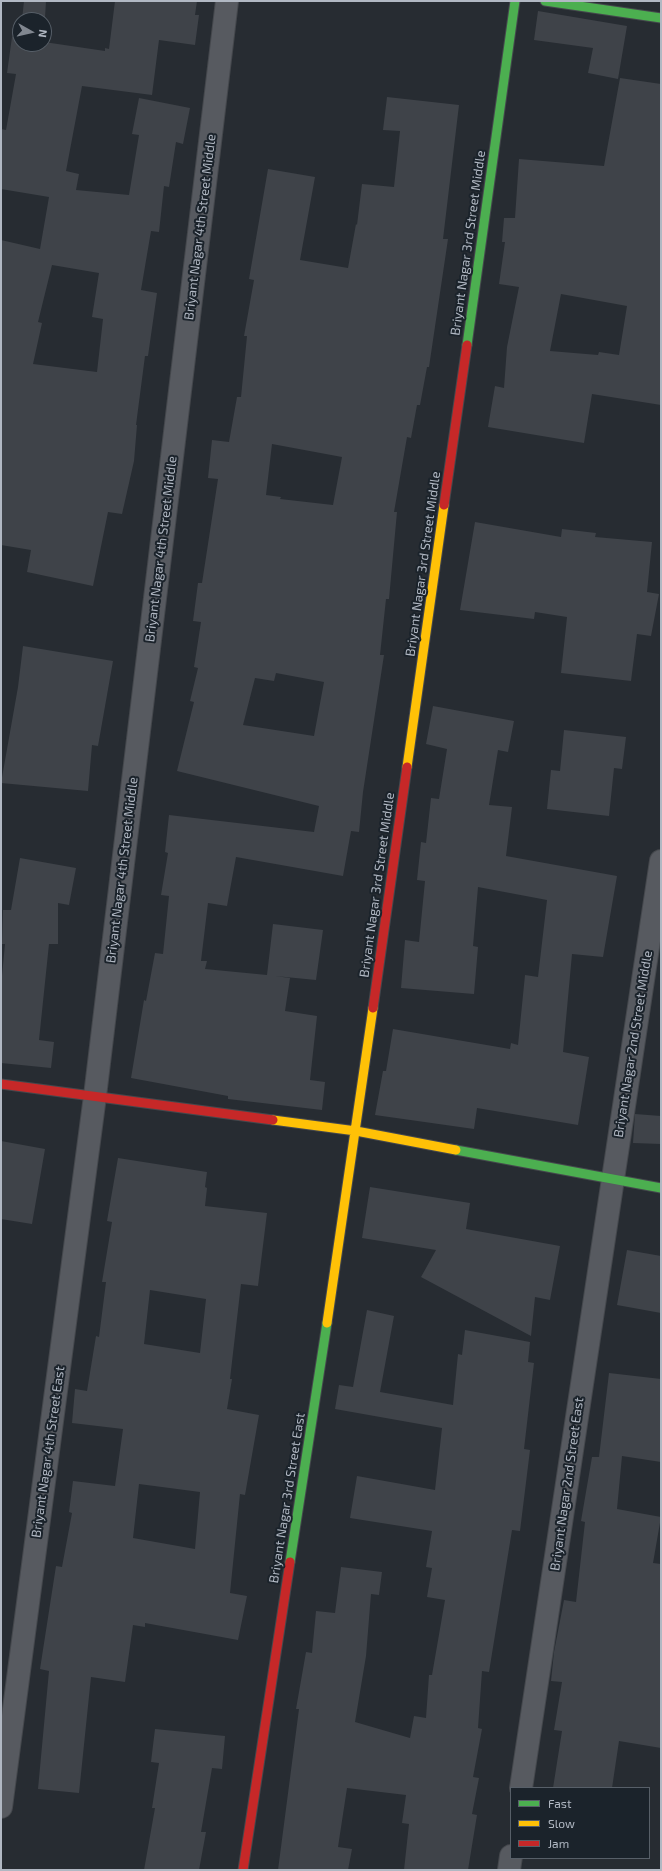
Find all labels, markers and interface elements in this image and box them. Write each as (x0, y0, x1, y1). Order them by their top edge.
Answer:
north arrow (12, 12, 52, 52)
text: N (36, 29, 50, 38)
street label: Briyant Nagar 4th Street Middle (181, 133, 219, 321)
street label: Briyant Nagar 3rd Street Middle (447, 150, 489, 336)
street label: Briyant Nagar 4th Street Middle (142, 455, 180, 643)
street label: Briyant Nagar 3rd Street Middle (402, 471, 444, 657)
street label: Briyant Nagar 4th Street Middle (103, 776, 141, 964)
street label: Briyant Nagar 3rd Street Middle (356, 792, 398, 978)
street label: Briyant Nagar 2nd Street Middle (610, 949, 656, 1139)
street label: Briyant Nagar 4th Street East (28, 1365, 68, 1539)
street label: Briyant Nagar 2nd Street East (547, 1396, 587, 1572)
street label: Briyant Nagar 3rd Street East (266, 1412, 308, 1584)
legend (510, 1787, 650, 1859)
text: Fast (548, 1796, 571, 1810)
text: Slow (548, 1816, 575, 1830)
text: Jam (548, 1836, 569, 1850)

